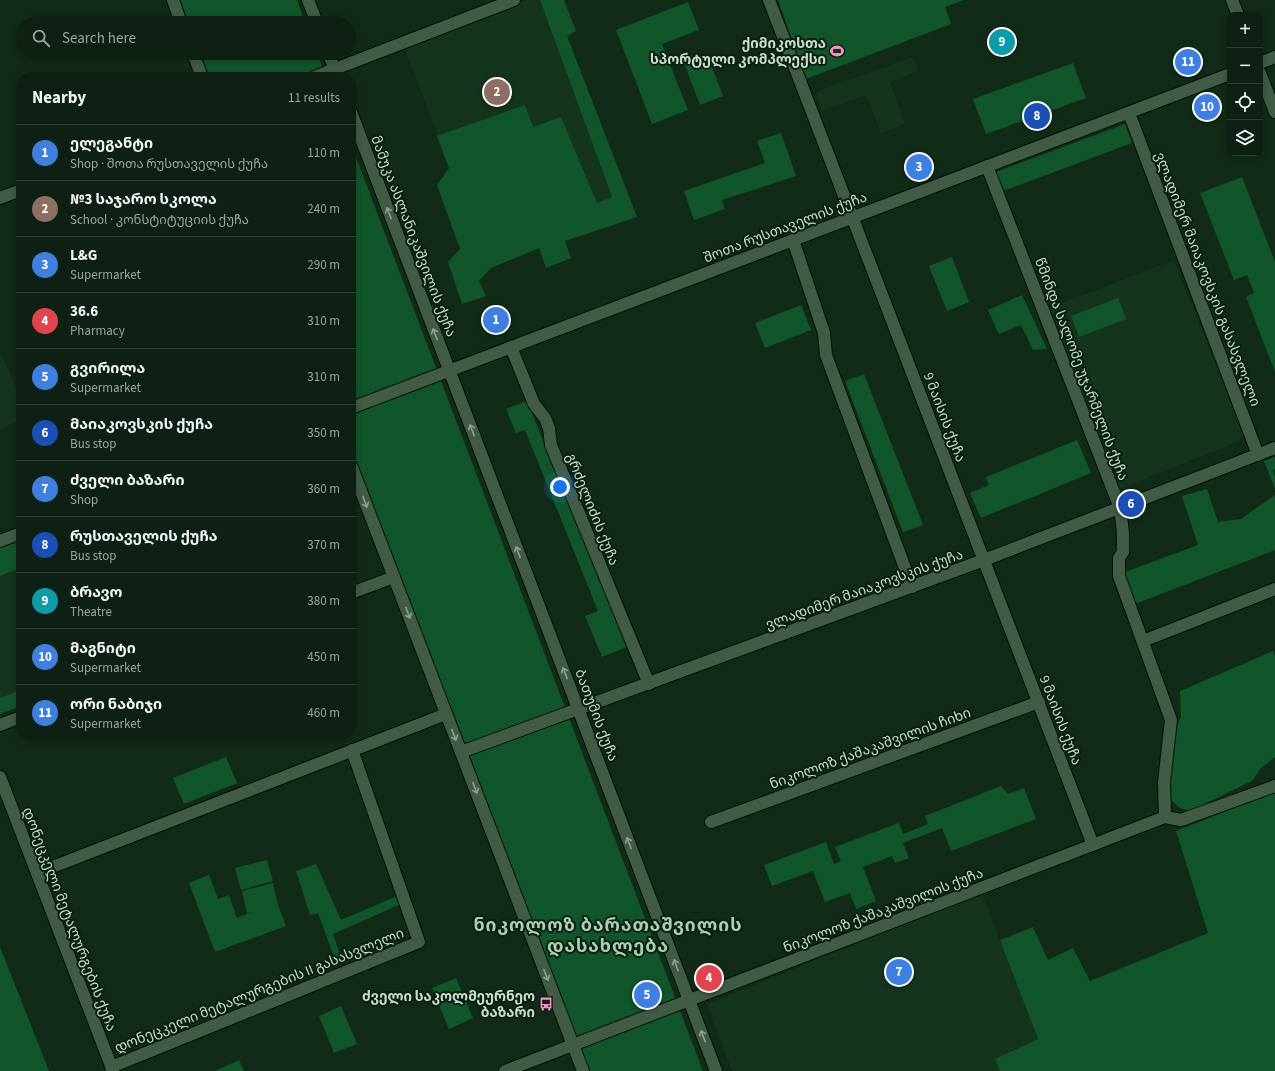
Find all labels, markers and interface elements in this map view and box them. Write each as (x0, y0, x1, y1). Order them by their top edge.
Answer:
map controls (1227, 12, 1263, 156)
button: + (1227, 12, 1263, 48)
search box (16, 16, 356, 60)
icon: search (30, 27, 52, 49)
pin: 9 (989, 27, 1015, 57)
text: Search here (62, 28, 136, 49)
place label: ქიმიკოსთა სპორტული კომპლექსი (650, 34, 826, 70)
sports icon: ქიმიკოსთა სპორტული კომპლექსი (829, 43, 845, 59)
pin: 11 (1175, 47, 1201, 77)
button: − (1227, 48, 1263, 84)
pin: 2 (484, 77, 510, 107)
button: locate (1227, 84, 1263, 120)
text: Nearby (32, 86, 86, 110)
text: 11 results (288, 89, 340, 107)
pin: 10 (1194, 92, 1220, 122)
pin: 8 (1024, 101, 1050, 131)
button: layers (1227, 120, 1263, 156)
text: ელეგანტი (70, 133, 153, 154)
street label: მამუკა ასლანიკაშვილის ქუჩა (365, 133, 461, 340)
text: 1 (42, 144, 48, 162)
text: 110 m (307, 144, 340, 162)
street label: ვლადიმერ მაიაკოვსკის გასასვლელი (1149, 149, 1265, 409)
pin: 3 (906, 152, 932, 182)
text: Shop · შოთა რუსთაველის ქუჩა (70, 155, 268, 173)
street label: შოთა რუსთაველის ქუჩა (701, 187, 870, 268)
text: №3 საჯარო სკოლა (70, 189, 217, 210)
text: 2 (42, 200, 48, 218)
text: 240 m (307, 200, 340, 218)
one-way arrow (385, 207, 393, 219)
text: School · კონსტიტუციის ქუჩა (70, 211, 249, 229)
text: L&G (70, 245, 97, 266)
street label: წმინდა სალომე უჯარმელის ქუჩა (1029, 255, 1133, 484)
text: 3 (42, 256, 48, 274)
text: 290 m (307, 256, 340, 274)
text: Supermarket (70, 266, 141, 284)
text: 36.6 (70, 301, 98, 322)
pin: 1 (483, 305, 509, 335)
text: 4 (42, 312, 48, 330)
text: 310 m (307, 312, 340, 330)
text: Pharmacy (70, 322, 125, 340)
one-way arrow (431, 328, 439, 340)
text: გვირილა (70, 358, 145, 379)
text: 5 (42, 368, 48, 386)
text: 310 m (307, 368, 340, 386)
street label: 9 მაისის ქუჩა (918, 370, 970, 465)
text: Supermarket (70, 379, 141, 397)
text: მაიაკოვსკის ქუჩა (70, 414, 213, 435)
text: 6 (42, 424, 48, 442)
text: 350 m (307, 424, 340, 442)
one-way arrow (468, 425, 476, 437)
text: Bus stop (70, 435, 116, 453)
street label: გრძელიძის ქუჩა (560, 450, 624, 569)
text: ძველი ბაზარი (70, 470, 185, 491)
your location (550, 477, 570, 497)
text: 7 (42, 480, 48, 498)
text: 360 m (307, 480, 340, 498)
pin: 6 (1118, 489, 1144, 519)
text: Shop (70, 491, 98, 509)
one-way arrow (361, 495, 369, 507)
text: რუსთაველის ქუჩა (70, 526, 217, 547)
text: 8 (42, 536, 48, 554)
text: 370 m (307, 536, 340, 554)
street label: ვლადიმერ მაიაკოვსკის ქუჩა (763, 545, 966, 635)
one-way arrow (514, 546, 522, 558)
text: Bus stop (70, 547, 116, 565)
text: ბრავო (70, 582, 122, 603)
text: 9 (42, 592, 48, 610)
text: 380 m (307, 592, 340, 610)
text: Theatre (70, 603, 112, 621)
one-way arrow (404, 607, 412, 619)
text: მაგნიტი (70, 638, 136, 659)
text: 10 (38, 648, 52, 666)
text: 450 m (307, 648, 340, 666)
text: Supermarket (70, 659, 141, 677)
street label: ბათუმის ქუჩა (569, 666, 623, 764)
one-way arrow (560, 668, 568, 680)
street label: 9 მაისის ქუჩა (1034, 673, 1086, 768)
text: ორი ნაბიჯი (70, 694, 162, 715)
street label: ნიკოლოზ ქაშაკაშვილის ჩიხი (767, 703, 974, 795)
text: 11 (38, 704, 52, 722)
text: 460 m (307, 704, 340, 722)
text: Supermarket (70, 715, 141, 733)
one-way arrow (451, 728, 459, 740)
one-way arrow (471, 782, 479, 794)
street label: დონეცკელი მეტალურგების ქუჩა (17, 804, 121, 1034)
one-way arrow (625, 838, 633, 850)
street label: ნიკოლოზ ქაშაკაშვილის ქუჩა (780, 863, 986, 958)
district label: ნიკოლოზ ბარათაშვილის დასახლება (473, 913, 743, 959)
street label: დონეცკელი მეტალურგების II გასასვლელი (112, 923, 407, 1058)
pin: 7 (886, 957, 912, 987)
one-way arrow (671, 959, 679, 971)
pin: 4 (696, 963, 722, 993)
one-way arrow (543, 969, 551, 981)
pin: 5 (634, 980, 660, 1010)
place label: ძველი საკოლმეურნეო ბაზარი (362, 987, 535, 1023)
bus stop icon: ძველი საკოლმეურნეო ბაზარი (538, 996, 554, 1012)
one-way arrow (698, 1031, 706, 1043)

